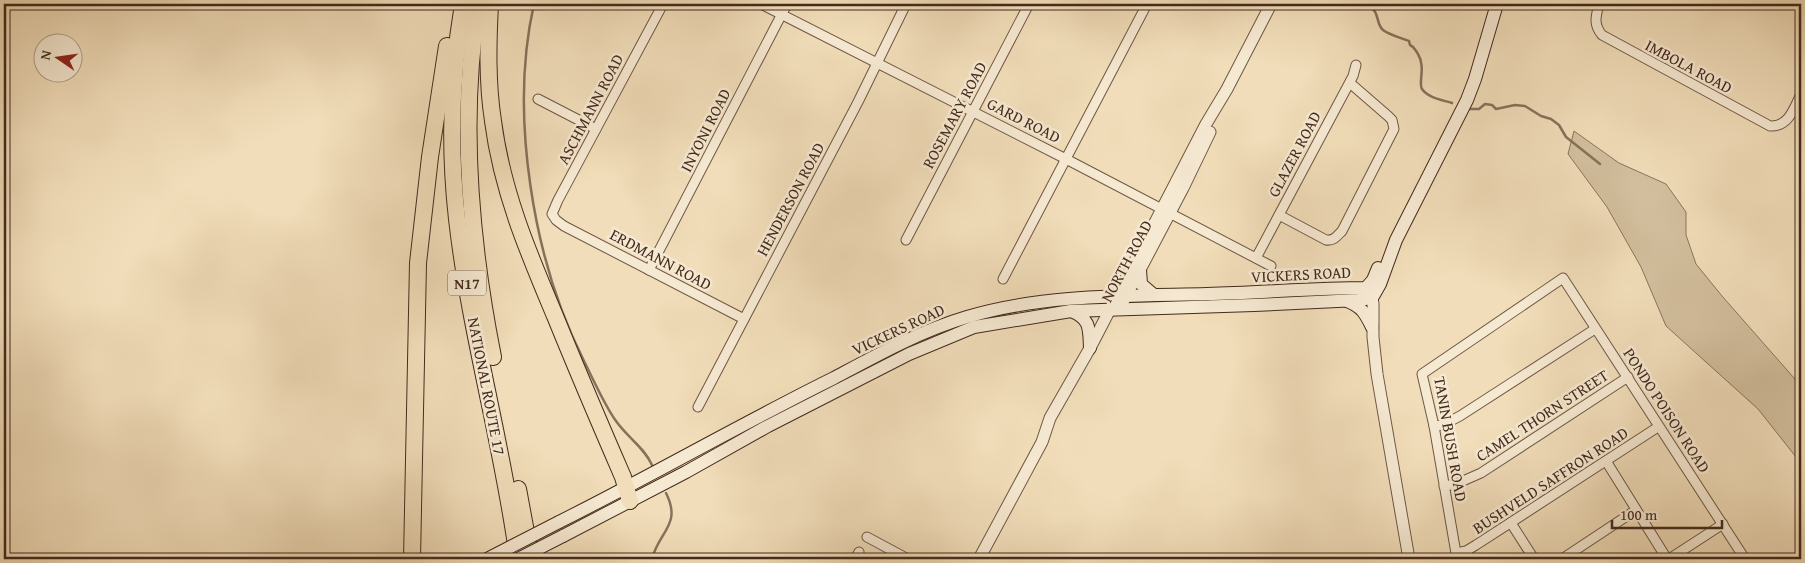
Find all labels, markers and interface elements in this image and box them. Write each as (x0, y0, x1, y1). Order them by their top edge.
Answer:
north arrow (32, 32, 82, 82)
street label: IMBOLA ROAD (1641, 33, 1737, 99)
text: N (35, 48, 56, 62)
street label: ASCHMANN ROAD (551, 49, 629, 168)
street label: ROSEMARY ROAD (916, 57, 992, 173)
street label: INYONI ROAD (674, 84, 736, 176)
street label: GARD ROAD (983, 91, 1065, 149)
street label: GLAZER ROAD (1261, 107, 1327, 201)
street label: HENDERSON ROAD (750, 138, 830, 260)
street label: NORTH ROAD (1094, 215, 1158, 306)
street label: ERDMANN ROAD (606, 222, 716, 296)
street label: VICKERS ROAD (1250, 259, 1352, 289)
road number: N17 (448, 270, 486, 296)
street label: VICKERS ROAD (848, 297, 949, 361)
street label: NATIONAL ROUTE 17 (462, 315, 512, 457)
street label: PONDO POISON ROAD (1618, 343, 1717, 477)
street label: CAMEL THORN STREET (1471, 363, 1613, 467)
street label: TANIN BUSH ROAD (1428, 375, 1474, 504)
street label: BUSHVELD SAFFRON ROAD (1467, 420, 1633, 540)
scale bar (1612, 498, 1722, 530)
text: 100 m (1620, 504, 1658, 525)

